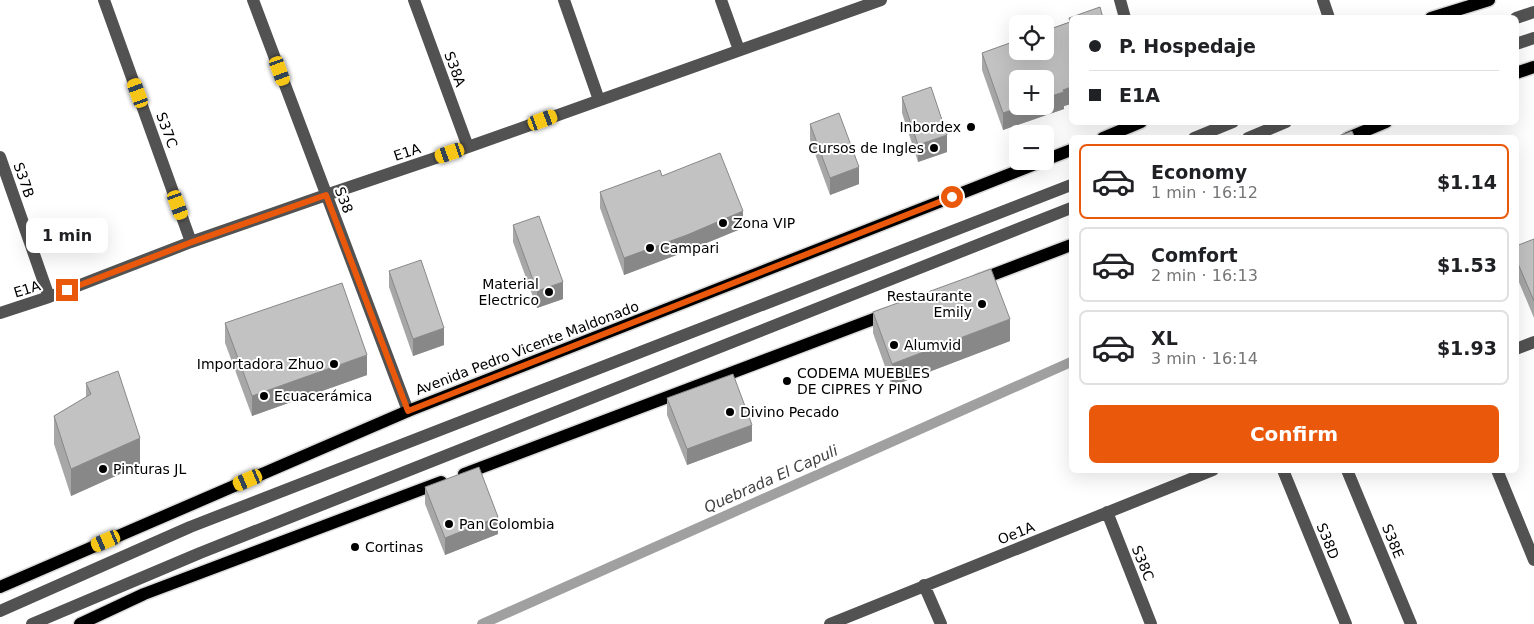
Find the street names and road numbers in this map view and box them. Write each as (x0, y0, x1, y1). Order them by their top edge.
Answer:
street label: S38A (441, 49, 469, 89)
street label: S37C (153, 110, 181, 150)
street label: E1A (392, 140, 423, 164)
street label: S37B (11, 160, 37, 200)
street label: S38 (332, 185, 356, 215)
street label: E1A (12, 277, 43, 301)
street label: Avenida Pedro Vicente Maldonado (413, 298, 641, 398)
street label: Oe1A (995, 518, 1037, 548)
street label: S38D (1314, 521, 1342, 561)
street label: S38E (1379, 522, 1407, 560)
street label: S38C (1129, 543, 1157, 583)

